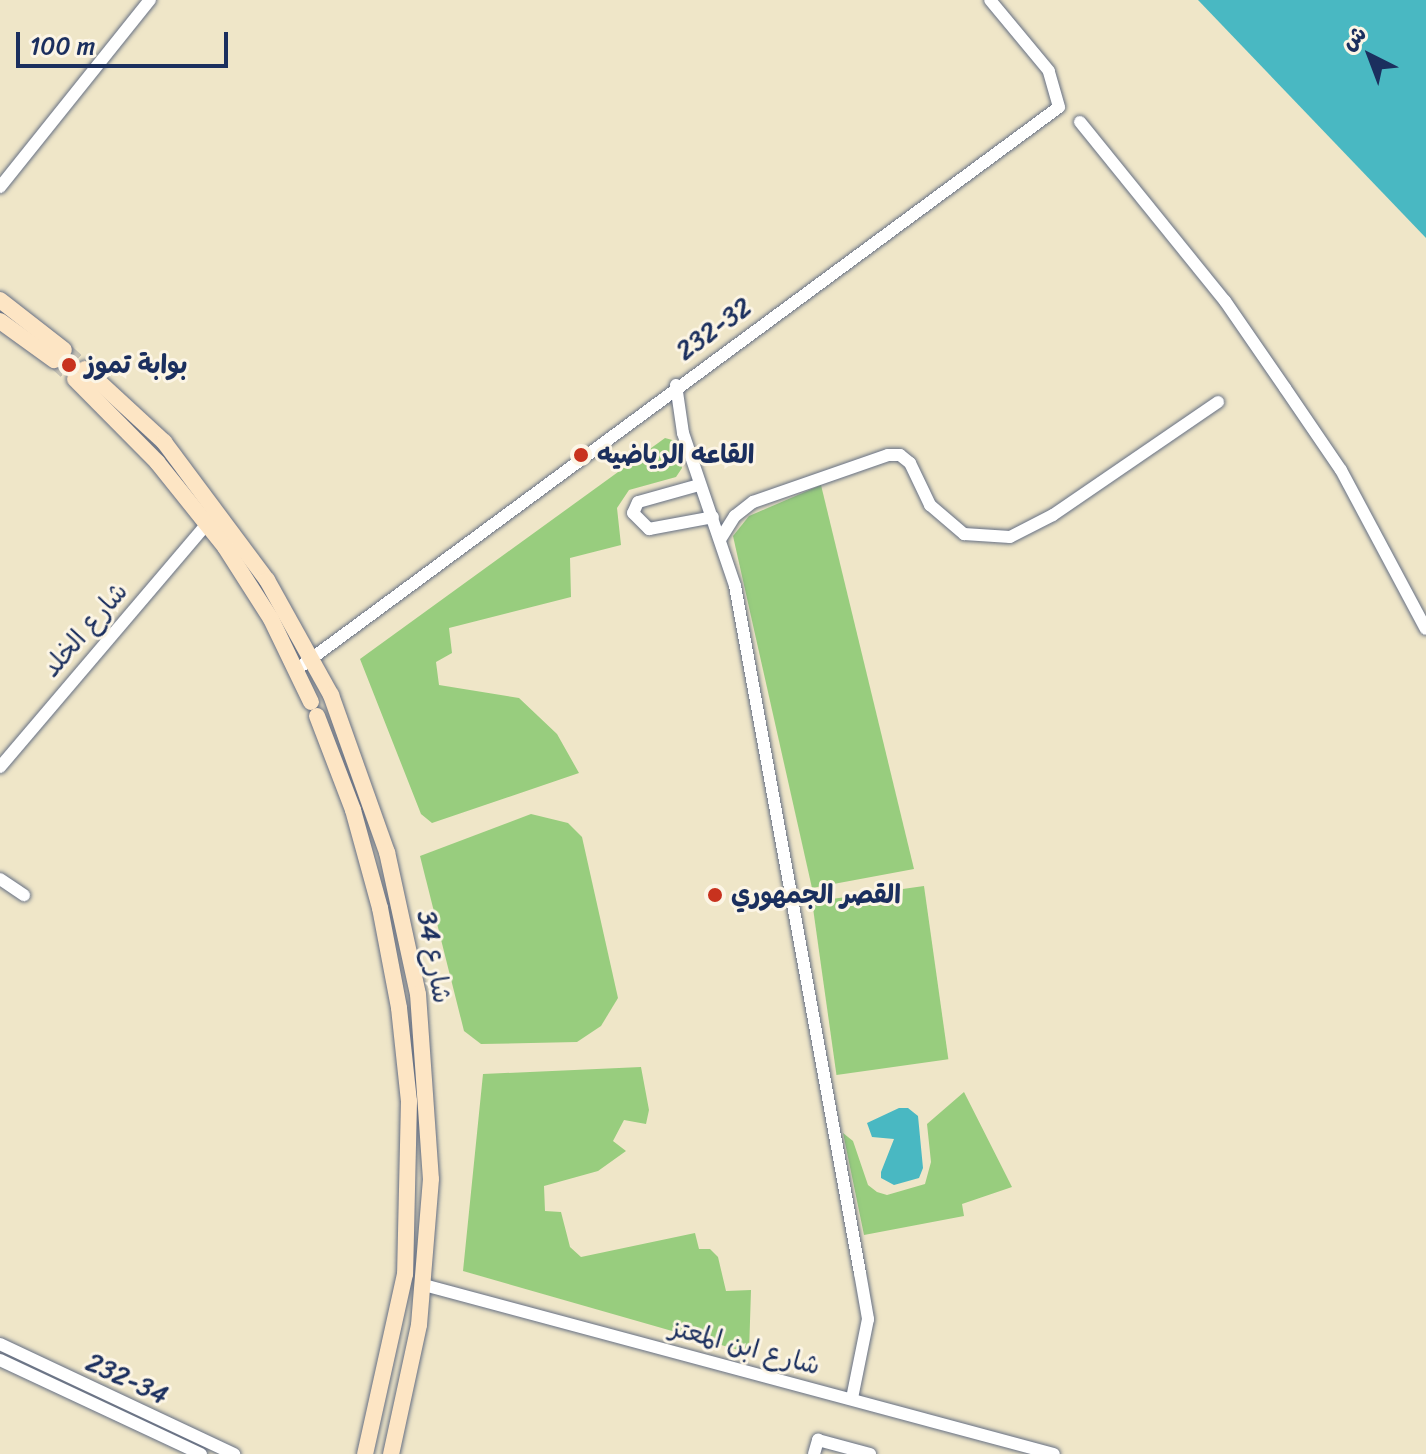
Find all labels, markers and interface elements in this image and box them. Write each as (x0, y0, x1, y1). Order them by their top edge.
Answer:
text: ش (1332, 15, 1376, 60)
scale bar (20, 16, 232, 66)
north arrow (1330, 16, 1410, 96)
text: 100 m (30, 25, 95, 67)
street label: 232-32 (670, 291, 758, 367)
place label: بوابة تموز (85, 349, 187, 381)
marker: بوابة تموز (60, 356, 78, 374)
place label: القاعه الرياضيه (597, 439, 754, 471)
marker: القاعه الرياضيه (572, 446, 590, 464)
street label: شارع الخلد (35, 576, 135, 684)
place label: القصر الجمهوري (731, 879, 901, 911)
marker: القصر الجمهوري (706, 886, 724, 904)
street label: شارع 34 (411, 908, 457, 1006)
street label: شارع ابن المعتز (667, 1312, 823, 1382)
street label: 232-34 (81, 1347, 173, 1411)

